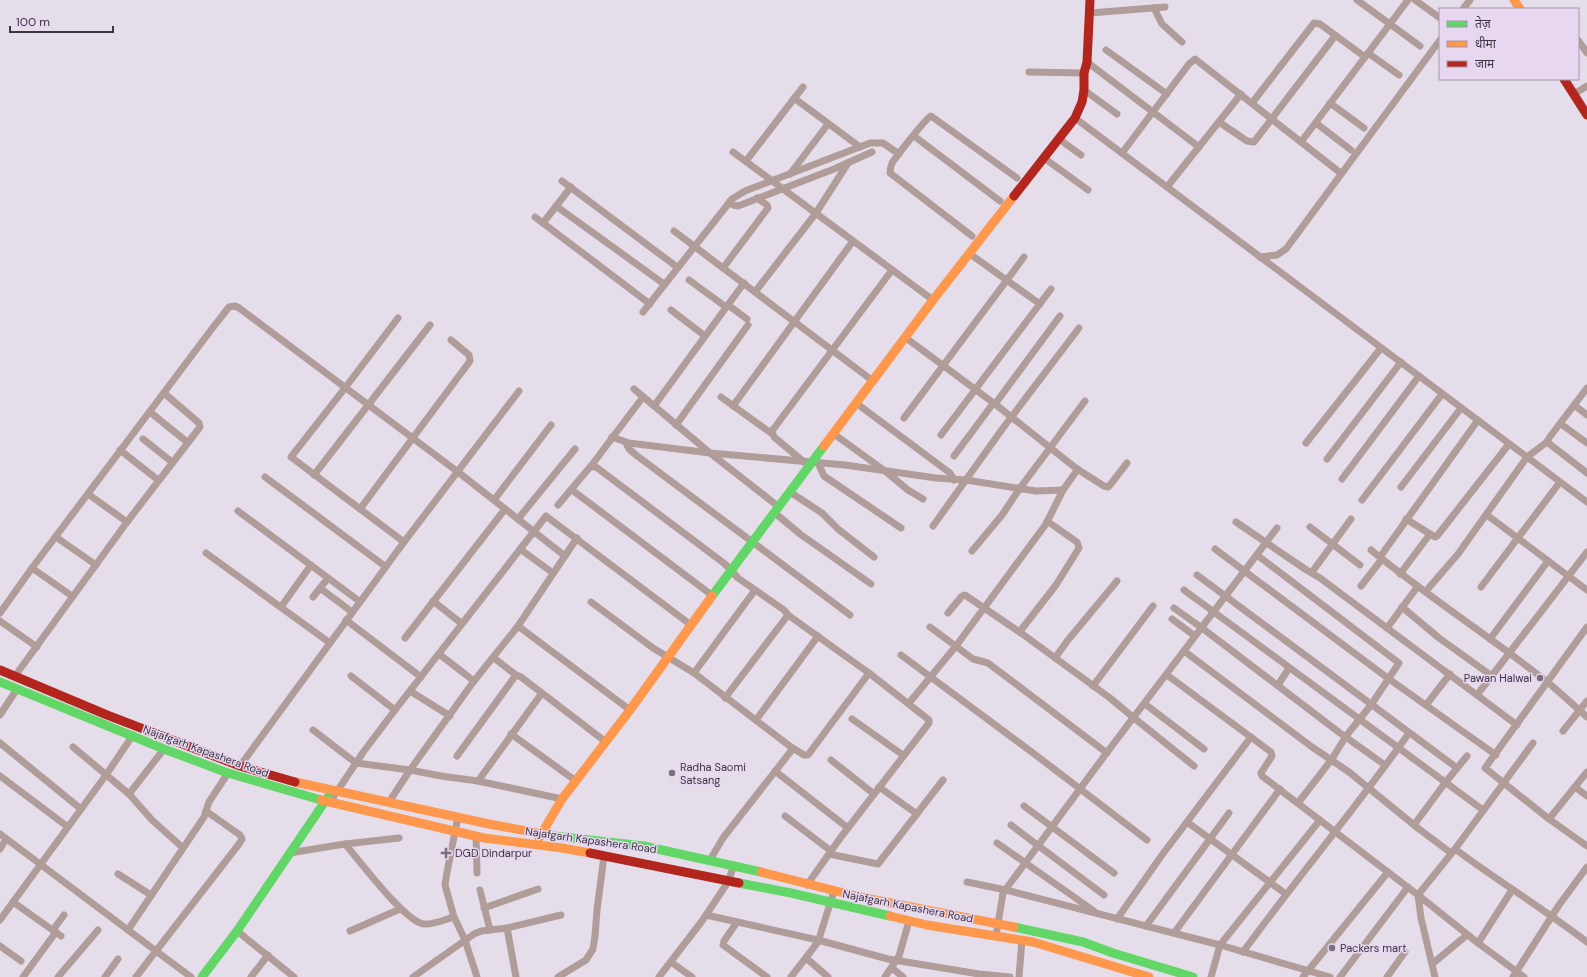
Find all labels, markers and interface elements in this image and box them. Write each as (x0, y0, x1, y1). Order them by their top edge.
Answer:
scale bar (10, 8, 113, 34)
legend (1439, 8, 1579, 80)
text: 100 m (16, 14, 50, 30)
text: तेज़ (1475, 16, 1492, 32)
text: धीमा (1475, 36, 1497, 52)
text: जाम (1475, 56, 1495, 72)
place label: Pawan Halwai (1464, 671, 1532, 685)
marker: Pawan Halwai (1535, 673, 1545, 683)
street label: Najafgarh Kapashera Road (141, 722, 271, 780)
place label: Radha Saomi Satsang (680, 760, 746, 787)
marker: Radha Saomi Satsang (667, 768, 677, 778)
street label: Najafgarh Kapashera Road (524, 824, 658, 856)
place label: DGD Dindarpur (455, 846, 532, 860)
marker: DGD Dindarpur (440, 847, 452, 859)
street label: Najafgarh Kapashera Road (842, 886, 975, 926)
place label: Packers mart (1340, 941, 1406, 955)
marker: Packers mart (1327, 943, 1337, 953)

